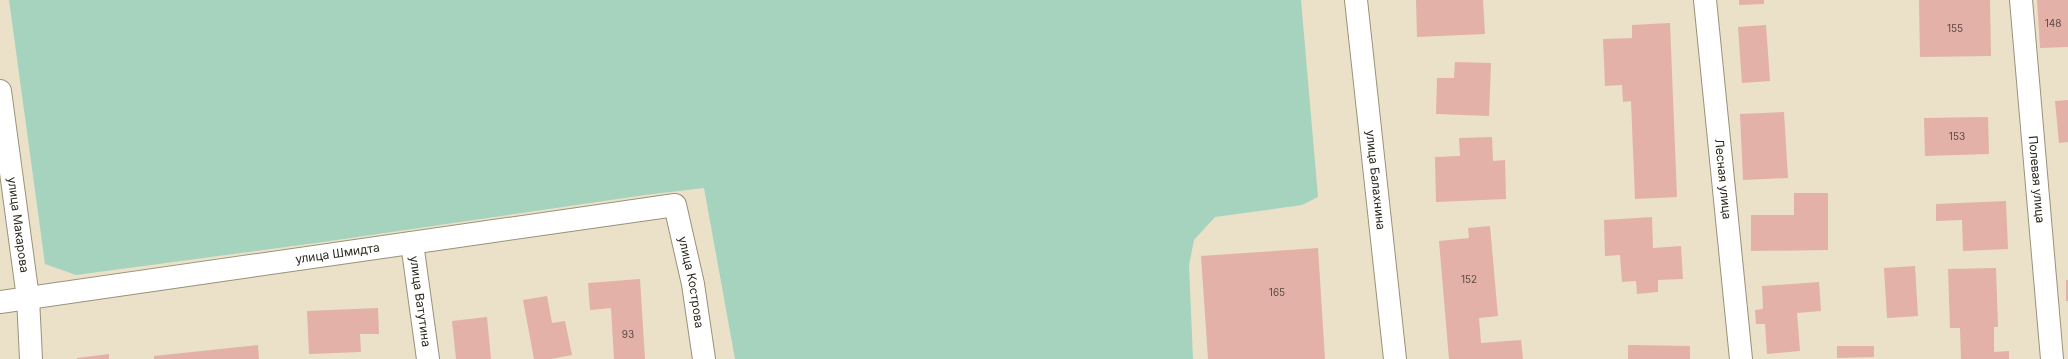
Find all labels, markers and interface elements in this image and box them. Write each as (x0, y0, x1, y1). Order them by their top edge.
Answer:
house number: 148 (2045, 17, 2061, 29)
house number: 155 (1947, 22, 1963, 34)
street label: улица Балахнина (1363, 129, 1389, 231)
house number: 153 (1949, 130, 1965, 142)
street label: Полевая улица (2026, 135, 2048, 224)
street label: Лесная улица (1712, 138, 1735, 220)
street label: улица Макарова (5, 176, 32, 274)
street label: улица Кострова (675, 235, 707, 329)
street label: улица Шмидта (294, 240, 381, 266)
street label: улица Ватутина (407, 255, 434, 348)
house number: 152 (1461, 273, 1477, 285)
house number: 165 (1269, 286, 1285, 298)
house number: 93 (622, 328, 634, 340)

